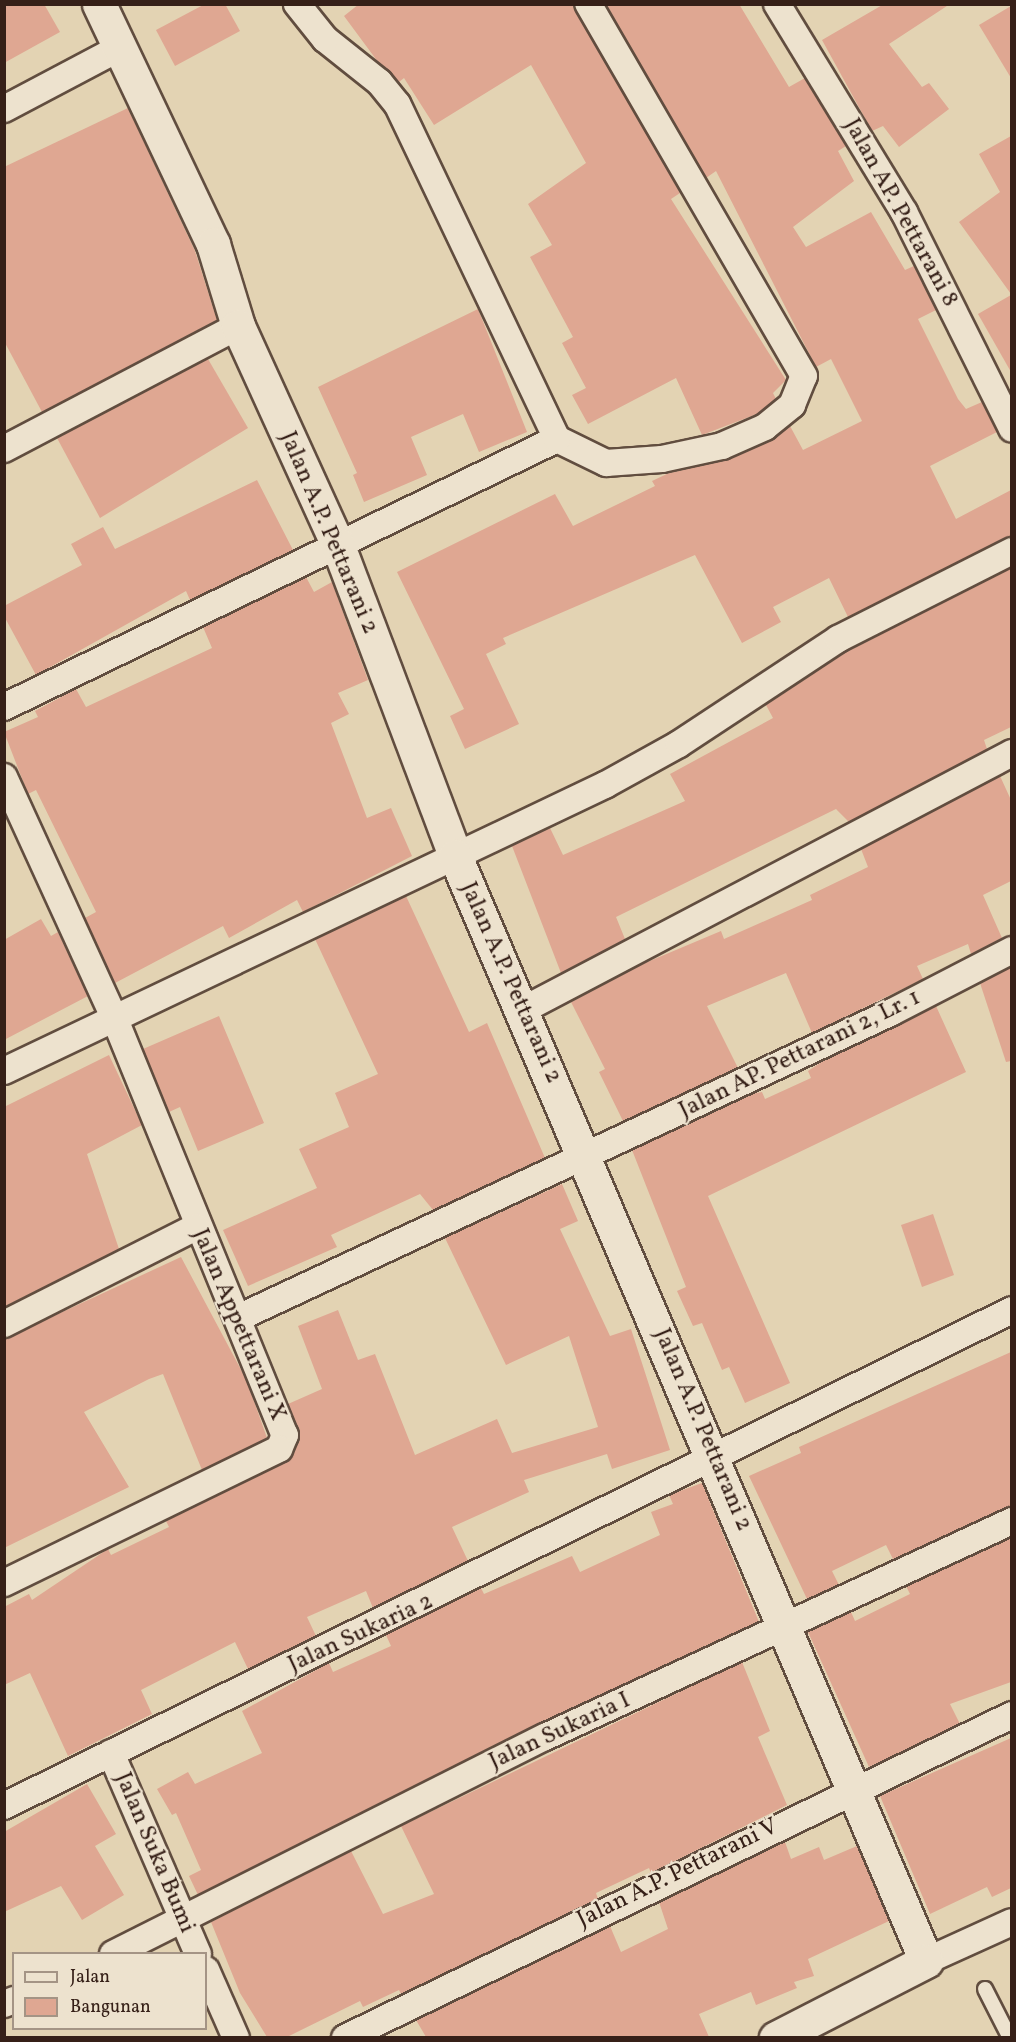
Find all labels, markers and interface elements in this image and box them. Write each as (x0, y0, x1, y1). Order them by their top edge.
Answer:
street label: Jalan AP. Pettarani 8 (836, 114, 964, 312)
street label: Jalan A.P. Pettarani 2 (272, 427, 384, 639)
street label: Jalan A.P. Pettarani 2 (453, 878, 567, 1088)
street label: Jalan AP. Pettarani 2, Lr. 1 (675, 984, 925, 1126)
street label: Jalan Appettarani X (185, 1225, 291, 1425)
street label: Jalan A.P. Pettarani 2 (646, 1324, 758, 1536)
street label: Jalan Sukaria 2 (284, 1588, 438, 1680)
street label: Jalan Sukaria I (485, 1687, 635, 1777)
street label: Jalan Suka Bumi (107, 1768, 201, 1938)
street label: Jalan A.P. Pettarani V (572, 1813, 784, 1935)
legend (12, 1952, 207, 2030)
text: Jalan (70, 1965, 110, 1990)
text: Bangunan (70, 1995, 151, 2020)

